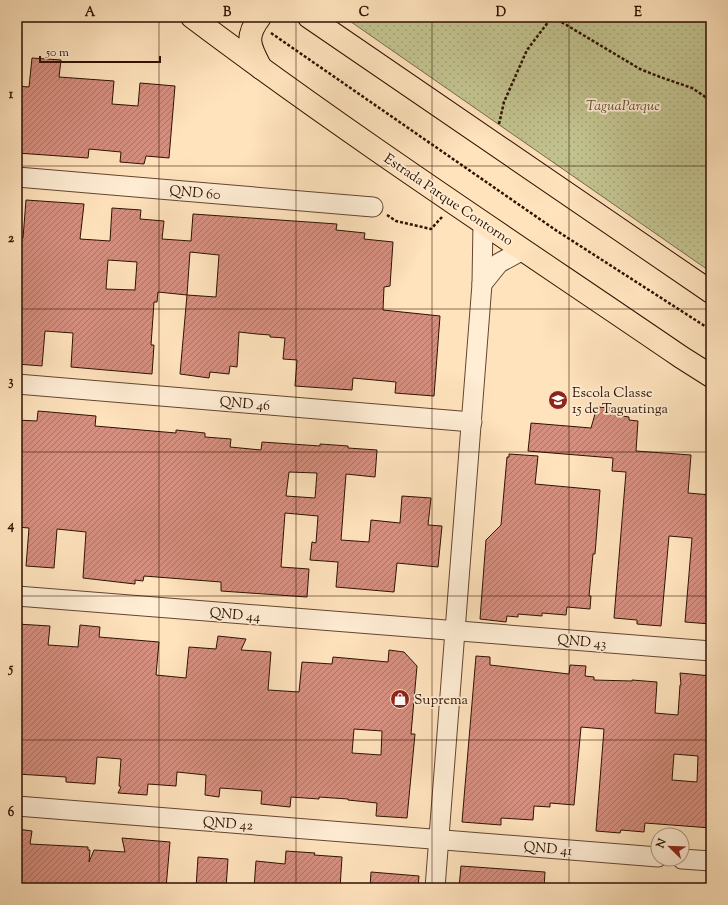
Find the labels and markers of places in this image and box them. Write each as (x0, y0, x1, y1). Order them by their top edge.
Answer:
place label: Escola Classe 15 de Taguatinga (572, 384, 669, 420)
school or university icon: Escola Classe 15 de Taguatinga (547, 389, 569, 411)
shop icon: Suprema (389, 688, 411, 710)
place label: Suprema (414, 691, 469, 711)

